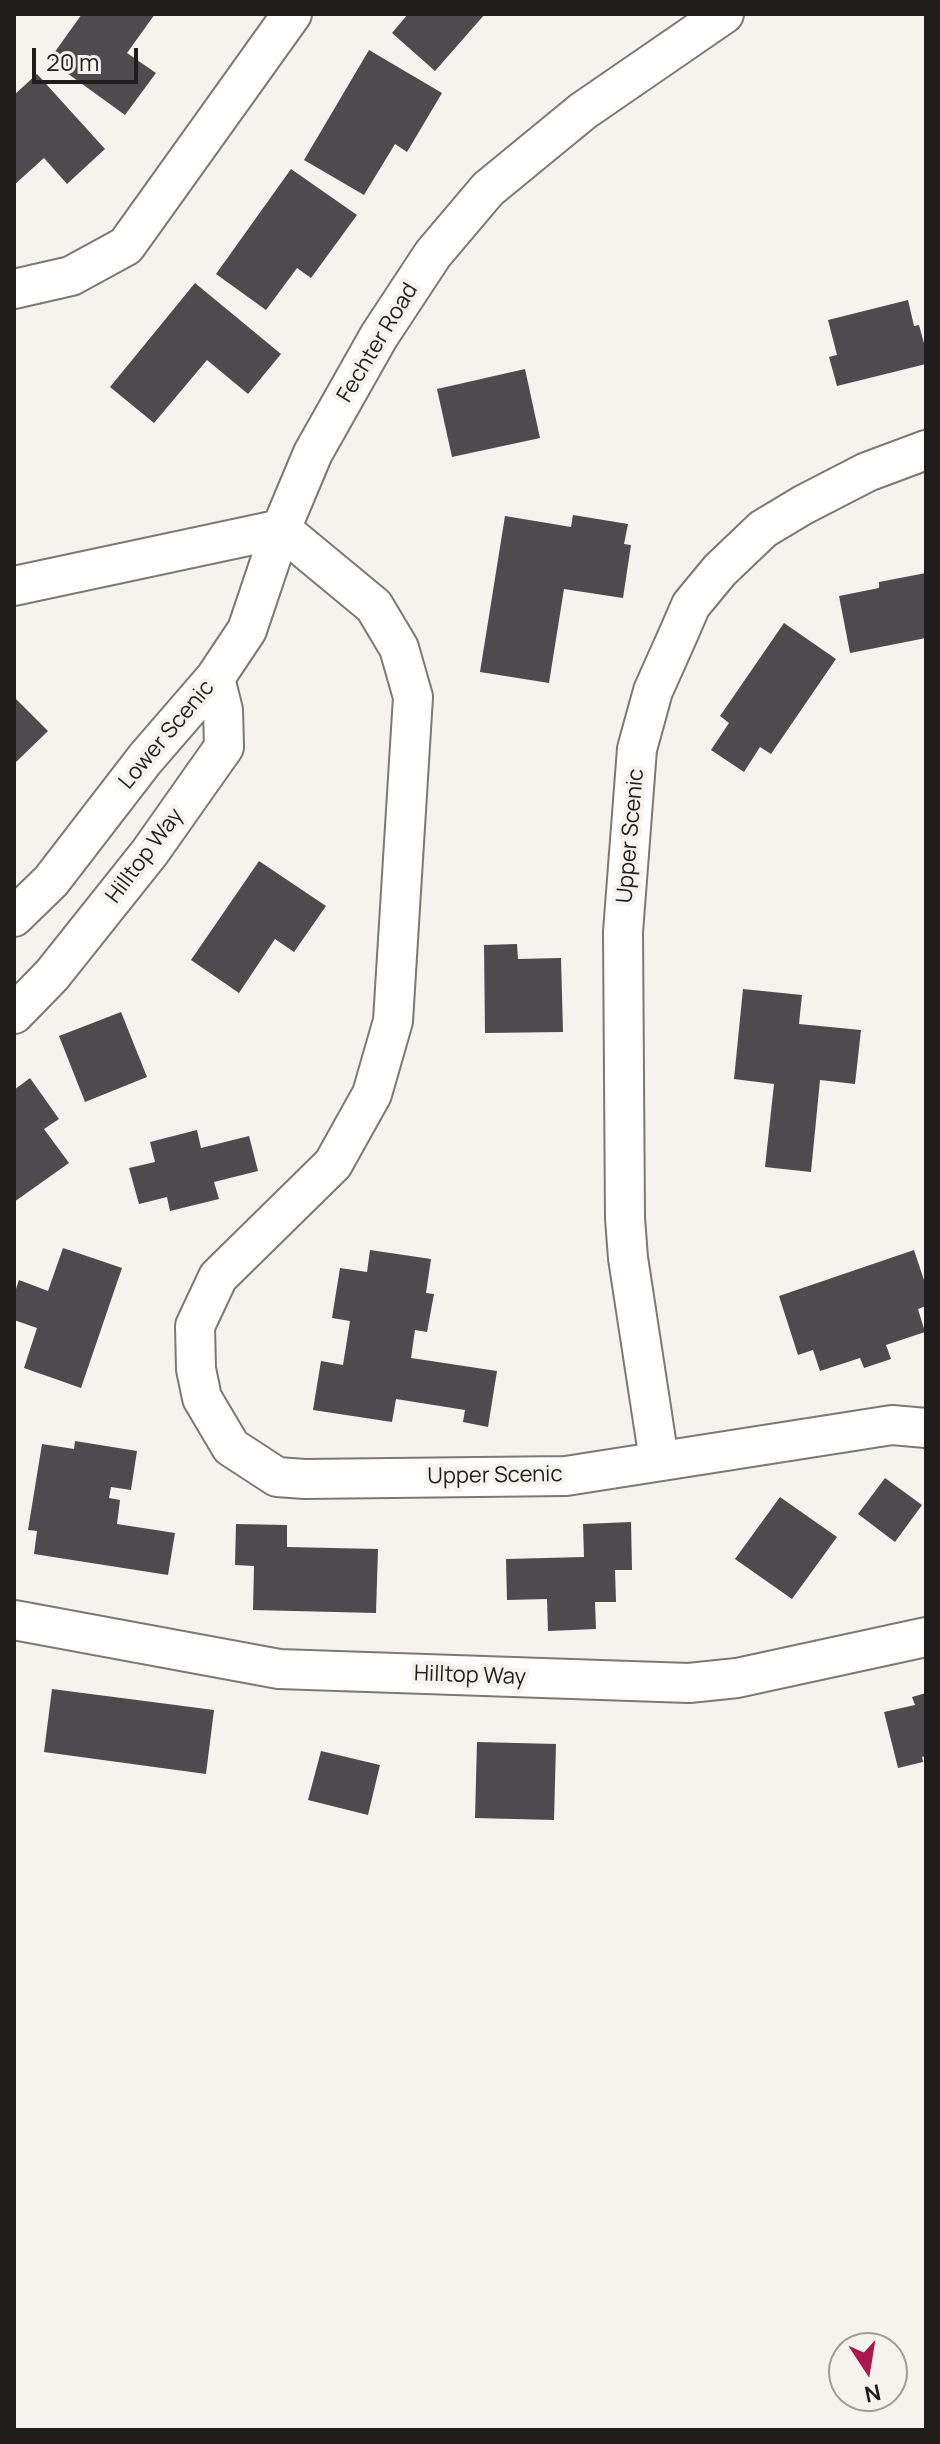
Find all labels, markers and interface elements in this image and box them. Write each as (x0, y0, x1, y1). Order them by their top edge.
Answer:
scale bar (36, 32, 142, 82)
text: 20 m (46, 45, 99, 78)
street label: Fechter Road (332, 279, 424, 407)
street label: Lower Scenic (114, 675, 220, 795)
street label: Upper Scenic (612, 768, 650, 904)
street label: Hilltop Way (101, 803, 189, 909)
street label: Upper Scenic (427, 1462, 563, 1490)
street label: Hilltop Way (414, 1661, 526, 1691)
north arrow (828, 2332, 908, 2412)
text: N (862, 2377, 883, 2410)

